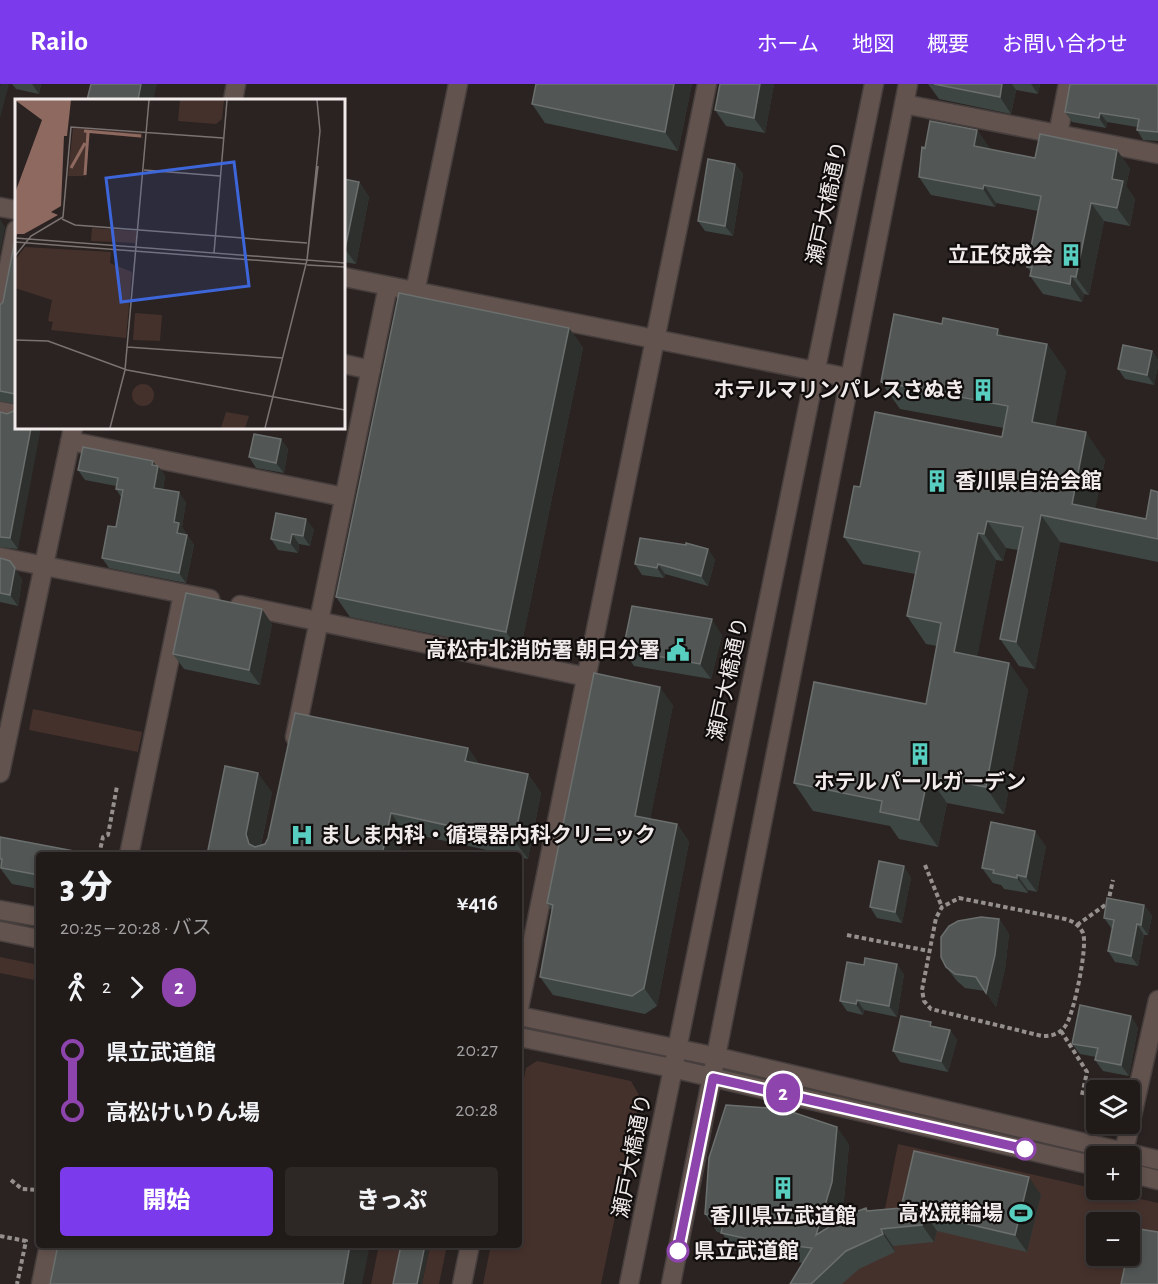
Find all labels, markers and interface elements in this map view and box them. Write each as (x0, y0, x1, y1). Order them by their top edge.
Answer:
text: Railo (30, 28, 88, 56)
text: ホーム (757, 34, 819, 55)
text: 地図 (852, 34, 894, 55)
text: 概要 (927, 34, 969, 55)
text: お問い合わせ (1002, 34, 1128, 55)
inset map (15, 99, 345, 429)
street label: 瀬戸大橋通り (803, 139, 851, 267)
building icon: 立正佼成会 (1058, 242, 1084, 268)
place label: 立正佼成会 (948, 243, 1053, 266)
building icon: ホテルマリンパレスさぬき (970, 377, 996, 403)
place label: ホテルマリンパレスさぬき (713, 379, 965, 401)
building icon: 香川県自治会館 (924, 468, 950, 494)
place label: 香川県自治会館 (955, 470, 1102, 492)
street label: 瀬戸大橋通り (704, 615, 752, 743)
public building icon: 高松市北消防署 朝日分署 (665, 637, 691, 663)
place label: 高松市北消防署 朝日分署 (426, 639, 660, 661)
building icon: ホテル パールガーデン (907, 741, 933, 767)
place label: ホテル パールガーデン (814, 770, 1026, 793)
hospital icon: ましま内科・循環器内科クリニック (289, 822, 315, 848)
place label: ましま内科・循環器内科クリニック (320, 824, 656, 846)
text: 3 分 (60, 872, 112, 905)
text: ¥416 (457, 892, 498, 914)
text: 20:25 – 20:28 · バス (60, 918, 212, 938)
icon: walk (60, 971, 93, 1004)
icon: forward (120, 971, 153, 1004)
text: 2 (102, 977, 111, 997)
text: 2 (174, 977, 184, 998)
text: 20:27 (456, 1040, 498, 1060)
text: 県立武道館 (106, 1042, 216, 1064)
line badge: 2 (764, 1074, 802, 1112)
map controls (1086, 1080, 1140, 1266)
button: layers (1086, 1080, 1140, 1134)
text: 2 (778, 1083, 788, 1104)
street label: 瀬戸大橋通り (609, 1092, 655, 1220)
text: 20:28 (455, 1100, 498, 1120)
text: 高松けいりん場 (106, 1102, 260, 1124)
unlabelled marker (1014, 1138, 1036, 1160)
button: + (1086, 1146, 1140, 1200)
button: 開始 (60, 1167, 273, 1236)
button: きっぷ (285, 1167, 498, 1236)
building icon: 香川県立武道館 (770, 1175, 796, 1201)
sports icon: 高松競輪場 (1008, 1200, 1034, 1226)
place label: 高松競輪場 (898, 1201, 1003, 1224)
place label: 香川県立武道館 (710, 1204, 857, 1227)
button: − (1086, 1212, 1140, 1266)
place label: 県立武道館 (694, 1239, 799, 1262)
marker: 県立武道館 (667, 1240, 689, 1262)

